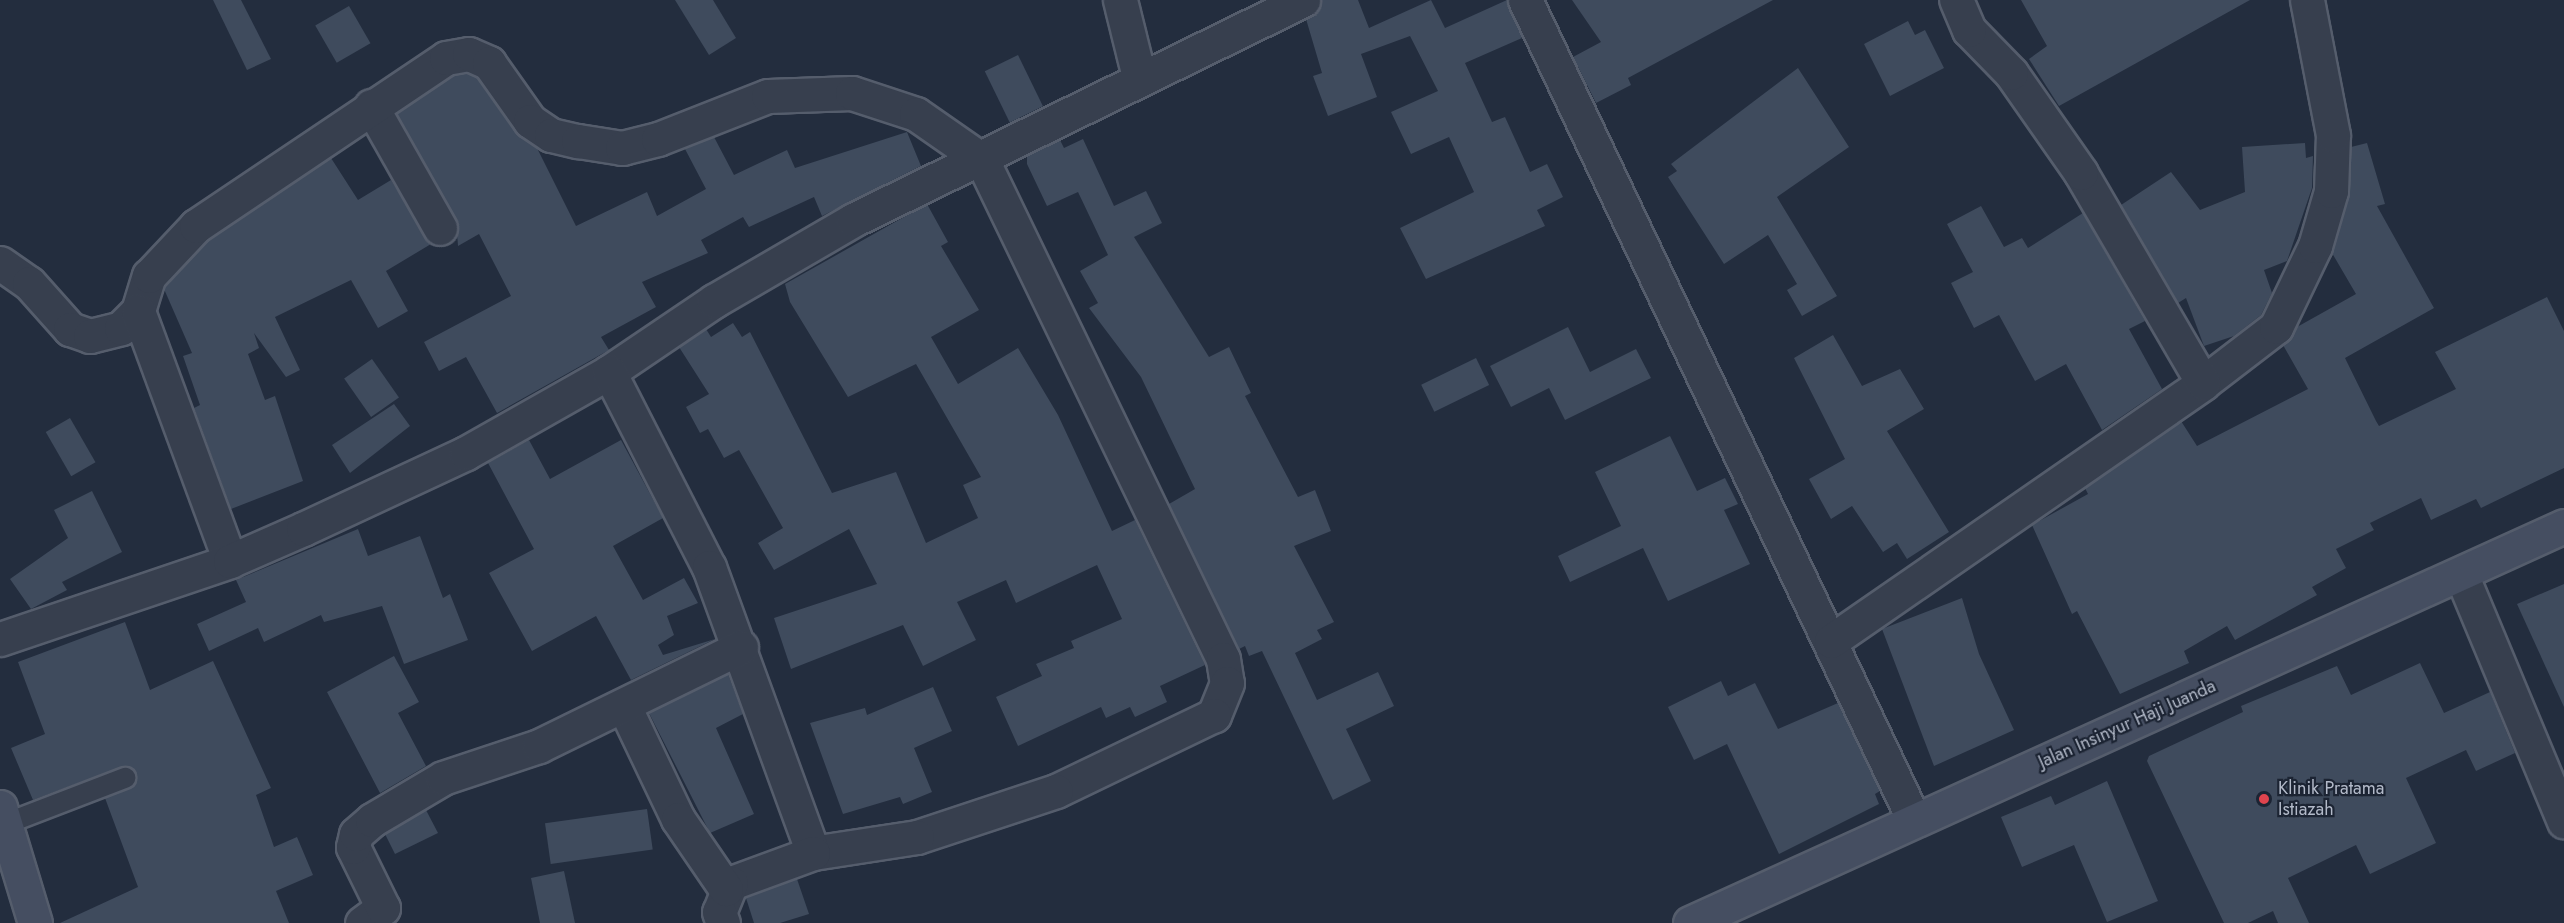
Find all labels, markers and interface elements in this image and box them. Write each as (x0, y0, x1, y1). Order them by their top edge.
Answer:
street label: Jalan Insinyur Haji Juanda (2035, 675, 2219, 773)
place label: Klinik Pratama Istiazah (2278, 778, 2384, 820)
marker: Klinik Pratama Istiazah (2255, 790, 2273, 808)

